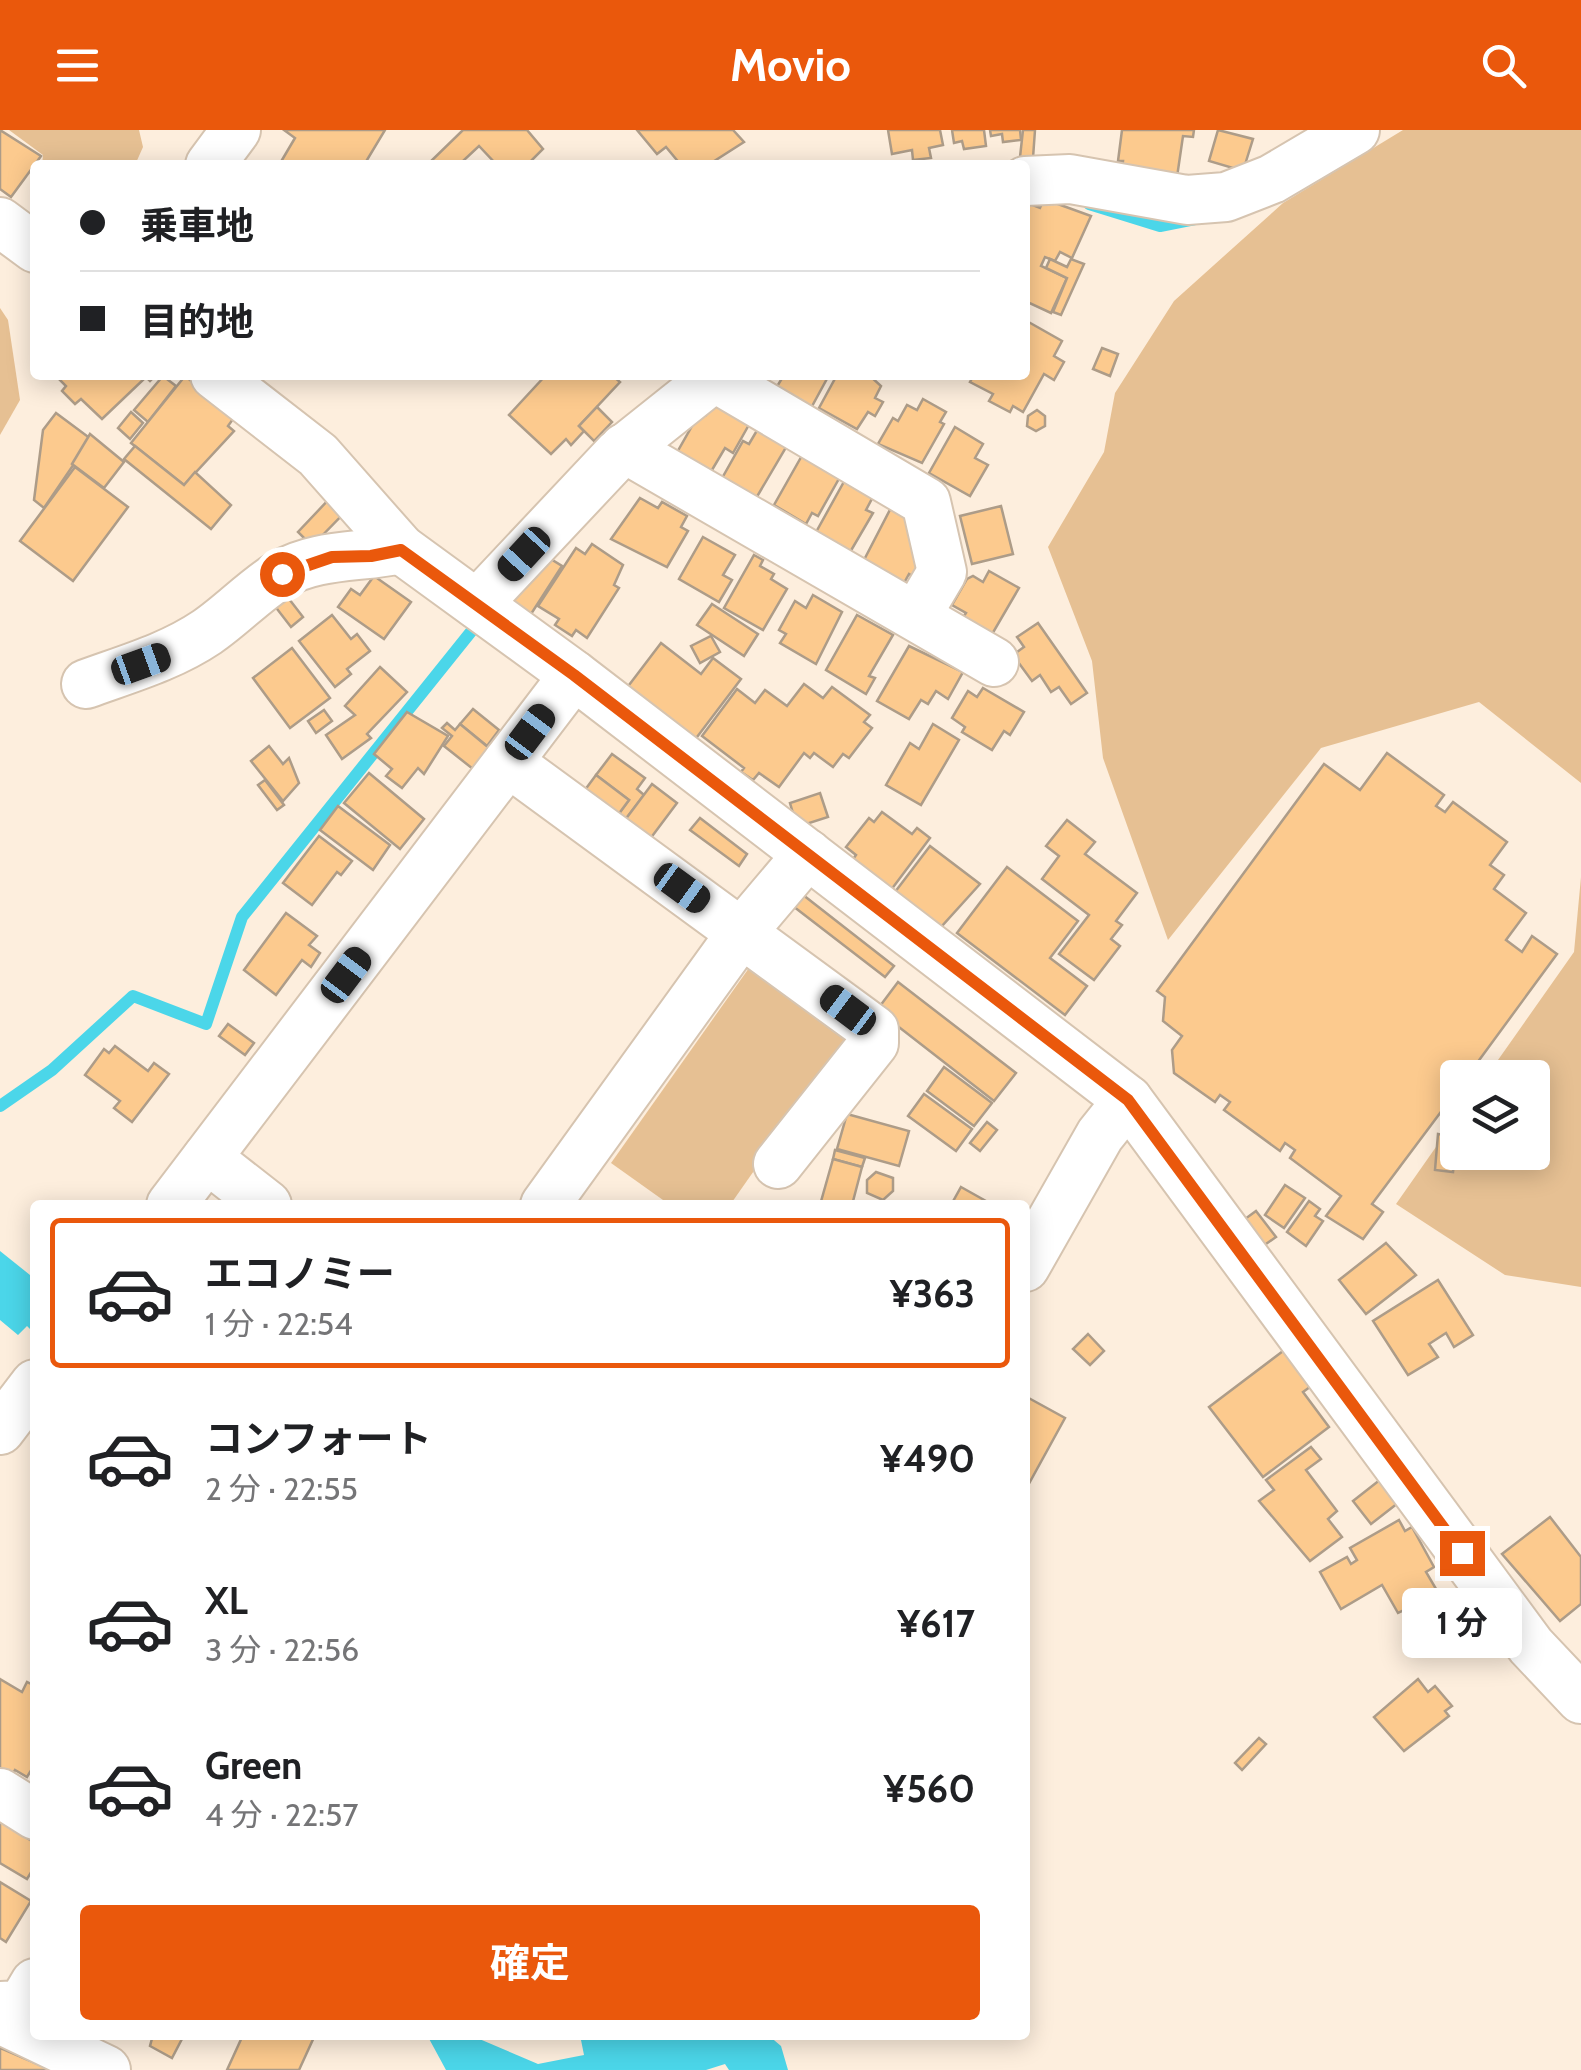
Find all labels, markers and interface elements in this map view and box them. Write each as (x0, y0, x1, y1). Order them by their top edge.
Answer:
icon: menu (50, 38, 105, 93)
text: Movio (730, 38, 851, 92)
icon: search (1476, 38, 1531, 93)
text: 乗車地 (140, 202, 254, 249)
text: 目的地 (140, 298, 254, 345)
car (493, 522, 555, 586)
route start (260, 552, 305, 597)
car (108, 640, 174, 688)
car (500, 699, 560, 765)
car (649, 858, 715, 918)
car (316, 942, 376, 1008)
car (815, 980, 881, 1040)
map controls (1440, 1060, 1550, 1170)
button: layers (1440, 1060, 1550, 1170)
icon: car (85, 1248, 175, 1338)
text: エコノミー (205, 1250, 395, 1297)
text: ¥363 (890, 1270, 975, 1317)
text: 1 分 · 22:54 (205, 1304, 353, 1343)
icon: car (85, 1413, 175, 1503)
text: コンフォート (205, 1415, 432, 1462)
text: ¥490 (880, 1435, 975, 1482)
text: 2 分 · 22:55 (205, 1469, 358, 1508)
route end (1440, 1531, 1485, 1576)
text: XL (205, 1577, 248, 1624)
icon: car (85, 1578, 175, 1668)
callout: 1 分 (1402, 1588, 1522, 1658)
text: ¥617 (897, 1600, 975, 1647)
text: 1 分 (1436, 1603, 1488, 1642)
text: 3 分 · 22:56 (205, 1630, 359, 1669)
text: Green (205, 1742, 302, 1789)
icon: car (85, 1743, 175, 1833)
text: ¥560 (883, 1765, 975, 1812)
text: 4 分 · 22:57 (205, 1795, 358, 1834)
button: 確定 (80, 1905, 980, 2020)

